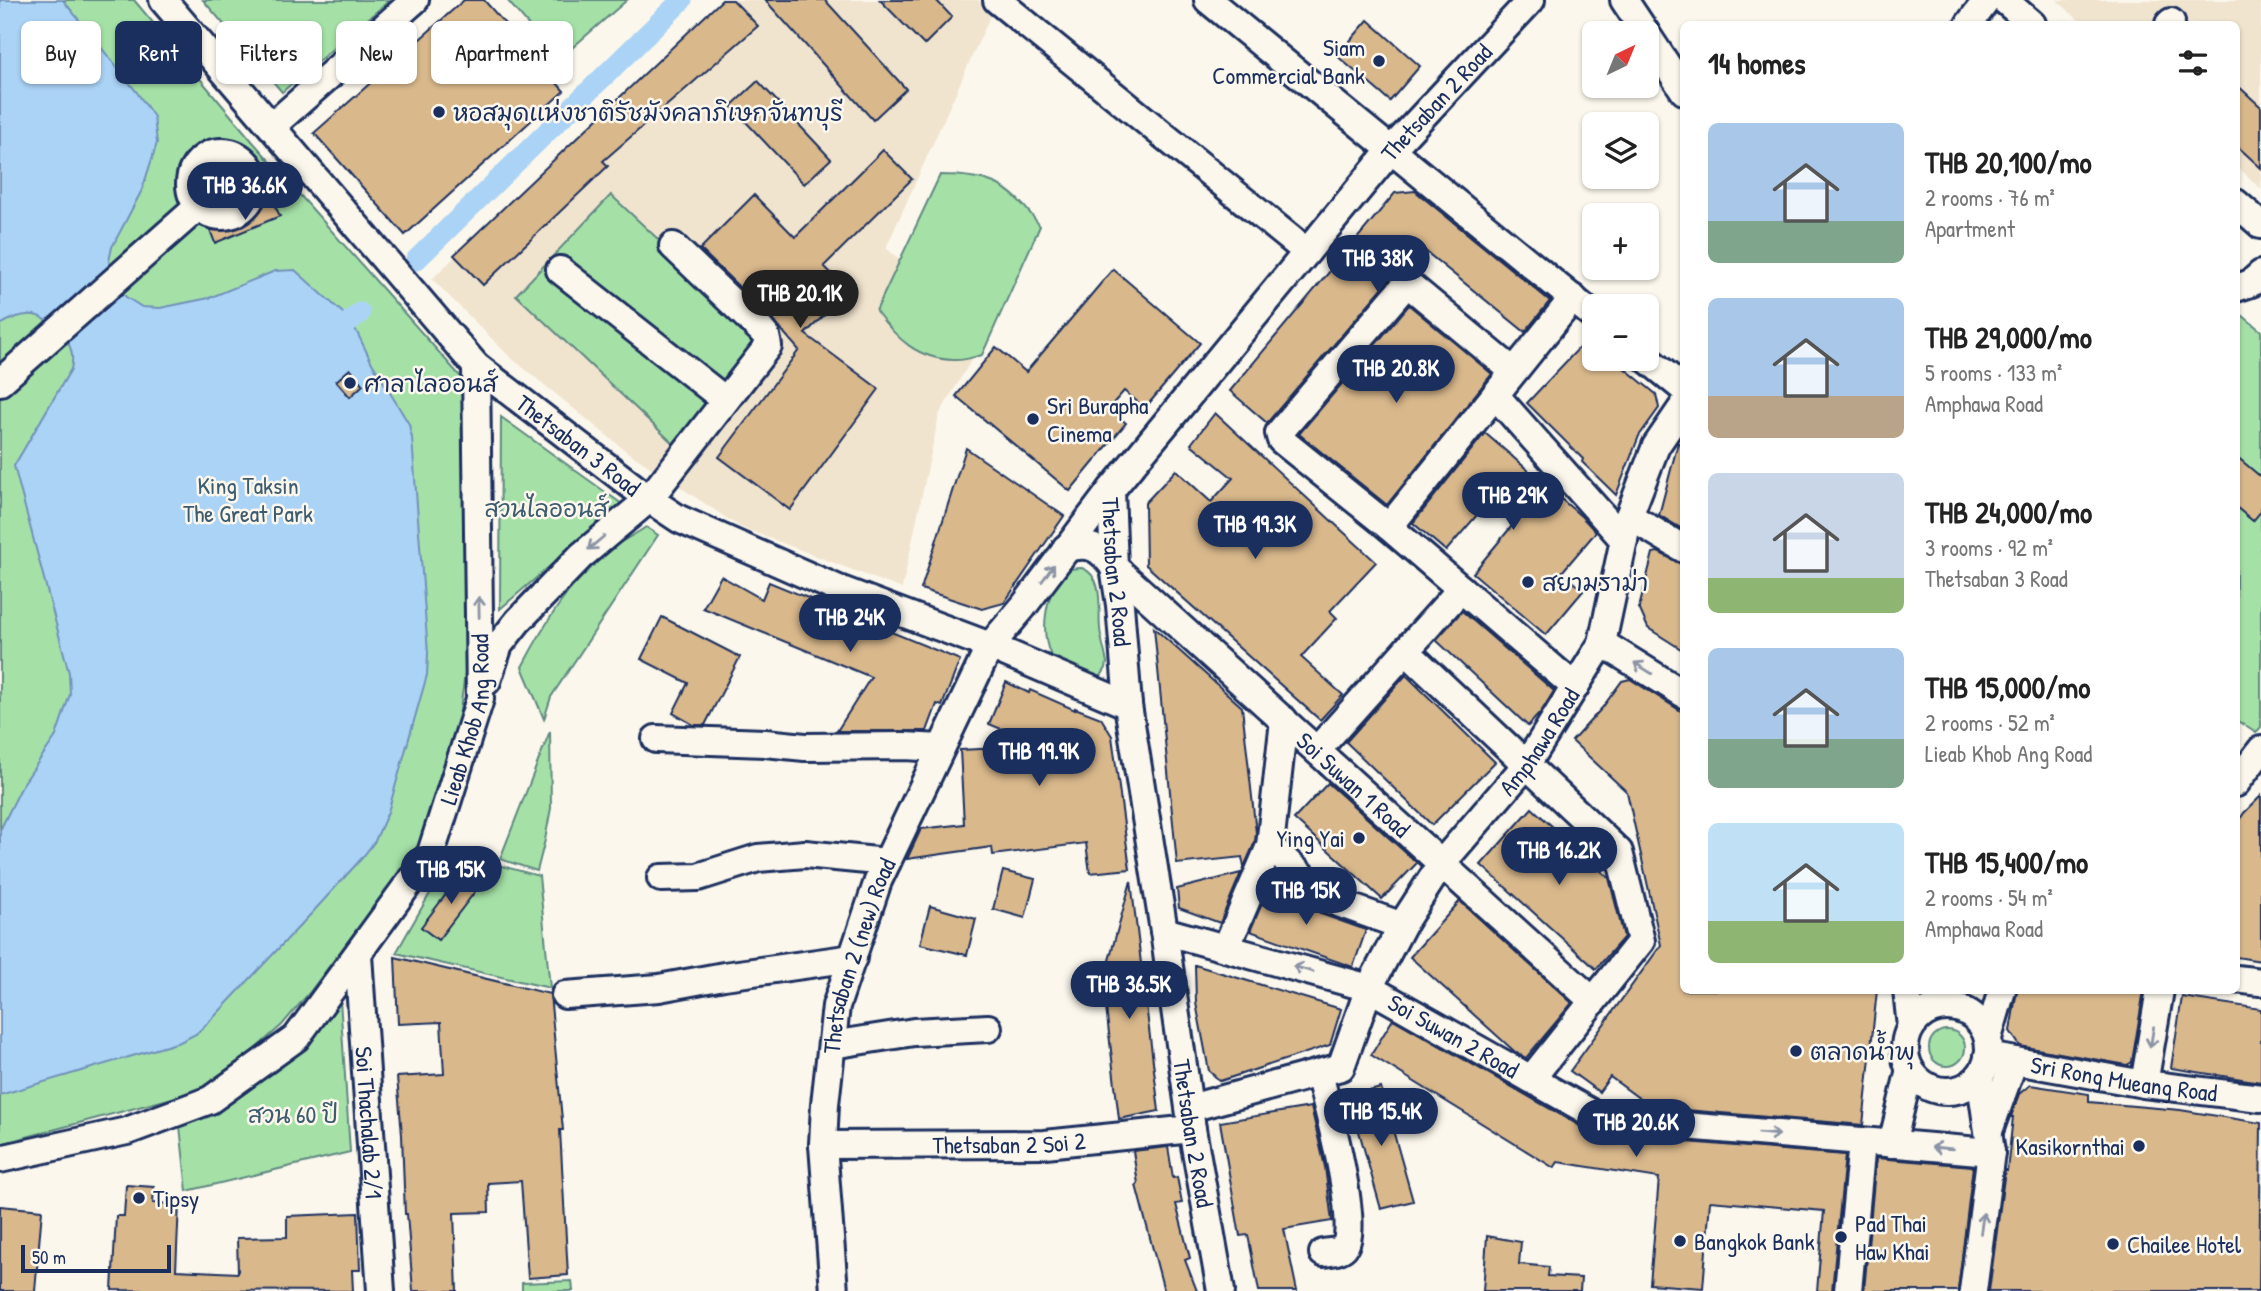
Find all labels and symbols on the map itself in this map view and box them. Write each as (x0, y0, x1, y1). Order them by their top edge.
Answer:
north arrow (1582, 21, 1659, 98)
place label: Siam Commercial Bank (1212, 31, 1365, 91)
street label: Thetsaban 2 Road (1373, 36, 1499, 167)
marker: Siam Commercial Bank (1371, 53, 1387, 69)
place label: หอสมุดแห่งชาติรัชมังคลาภิเษกจันทบุรี (453, 96, 843, 131)
marker: หอสมุดแห่งชาติรัชมังคลาภิเษกจันทบุรี (431, 104, 447, 120)
pin: THB 36.6K (165, 162, 325, 222)
pin: THB 38K (1313, 236, 1443, 295)
pin: THB 20.1K (720, 270, 880, 330)
pin: THB 20.8K (1316, 346, 1476, 405)
place label: ศาลาไลออนส์ (364, 367, 499, 399)
marker: ศาลาไลออนส์ (342, 375, 358, 391)
street label: Thetsaban 3 Road (510, 387, 648, 503)
place label: Sri Burapha Cinema (1047, 389, 1148, 449)
marker: Sri Burapha Cinema (1025, 411, 1041, 427)
park label: King Taksin The Great Park (183, 469, 313, 529)
pin: THB 29K (1448, 472, 1578, 532)
park label: สวนไลออนส์ (484, 492, 610, 524)
street label: Thetsaban 2 Road (1095, 497, 1139, 647)
pin: THB 19.3K (1175, 502, 1335, 561)
one-way arrow (588, 535, 606, 551)
one-way arrow (1040, 564, 1055, 583)
place label: สยามราม่า (1542, 566, 1648, 598)
marker: สยามราม่า (1520, 574, 1536, 590)
pin: THB 24K (785, 594, 915, 654)
one-way arrow (472, 595, 486, 618)
street label: Lieab Khob Ang Road (432, 634, 496, 808)
one-way arrow (1634, 661, 1653, 676)
street label: Amphawa Road (1491, 682, 1586, 802)
street label: Soi Suwan 1 Road (1290, 724, 1418, 844)
pin: THB 19.9K (959, 728, 1119, 788)
place label: Ying Yai (1277, 822, 1345, 854)
pin: THB 16.2K (1479, 828, 1639, 887)
marker: Ying Yai (1351, 830, 1367, 846)
pin: THB 15K (386, 846, 516, 906)
street label: Thetsaban 2 (new) Road (815, 853, 903, 1055)
pin: THB 15K (1241, 867, 1371, 927)
pin: THB 36.5K (1049, 962, 1209, 1021)
one-way arrow (1292, 962, 1314, 975)
street label: Soi Suwan 2 Road (1383, 986, 1525, 1085)
one-way arrow (2145, 1025, 2158, 1048)
place label: ตลาดน้ำพุ (1810, 1029, 1915, 1070)
marker: ตลาดน้ำพุ (1788, 1043, 1804, 1059)
street label: Soi Thachalab 2/1 (348, 1045, 391, 1200)
street label: Sri Rong Mueang Road (2028, 1048, 2219, 1109)
street label: Thetsaban 2 Road (1166, 1057, 1222, 1210)
pin: THB 15.4K (1301, 1088, 1461, 1148)
park label: สวน 60 ปี (248, 1098, 338, 1130)
pin: THB 20.6K (1556, 1100, 1716, 1159)
street label: Thetsaban 2 Soi 2 (932, 1124, 1087, 1161)
one-way arrow (1758, 1128, 1780, 1141)
place label: Kasikornthai (2016, 1130, 2125, 1162)
marker: Kasikornthai (2131, 1138, 2147, 1154)
one-way arrow (1931, 1141, 1954, 1154)
place label: Tipsy (153, 1182, 199, 1214)
marker: Tipsy (131, 1190, 147, 1206)
place label: Pad Thai Haw Khai (1855, 1207, 1930, 1267)
one-way arrow (1975, 1213, 1988, 1235)
place label: Bangkok Bank (1694, 1225, 1815, 1257)
place label: Chailee Hotel (2127, 1228, 2242, 1260)
marker: Pad Thai Haw Khai (1833, 1229, 1849, 1245)
marker: Bangkok Bank (1672, 1233, 1688, 1249)
marker: Chailee Hotel (2105, 1236, 2121, 1252)
scale bar (21, 1242, 172, 1274)

